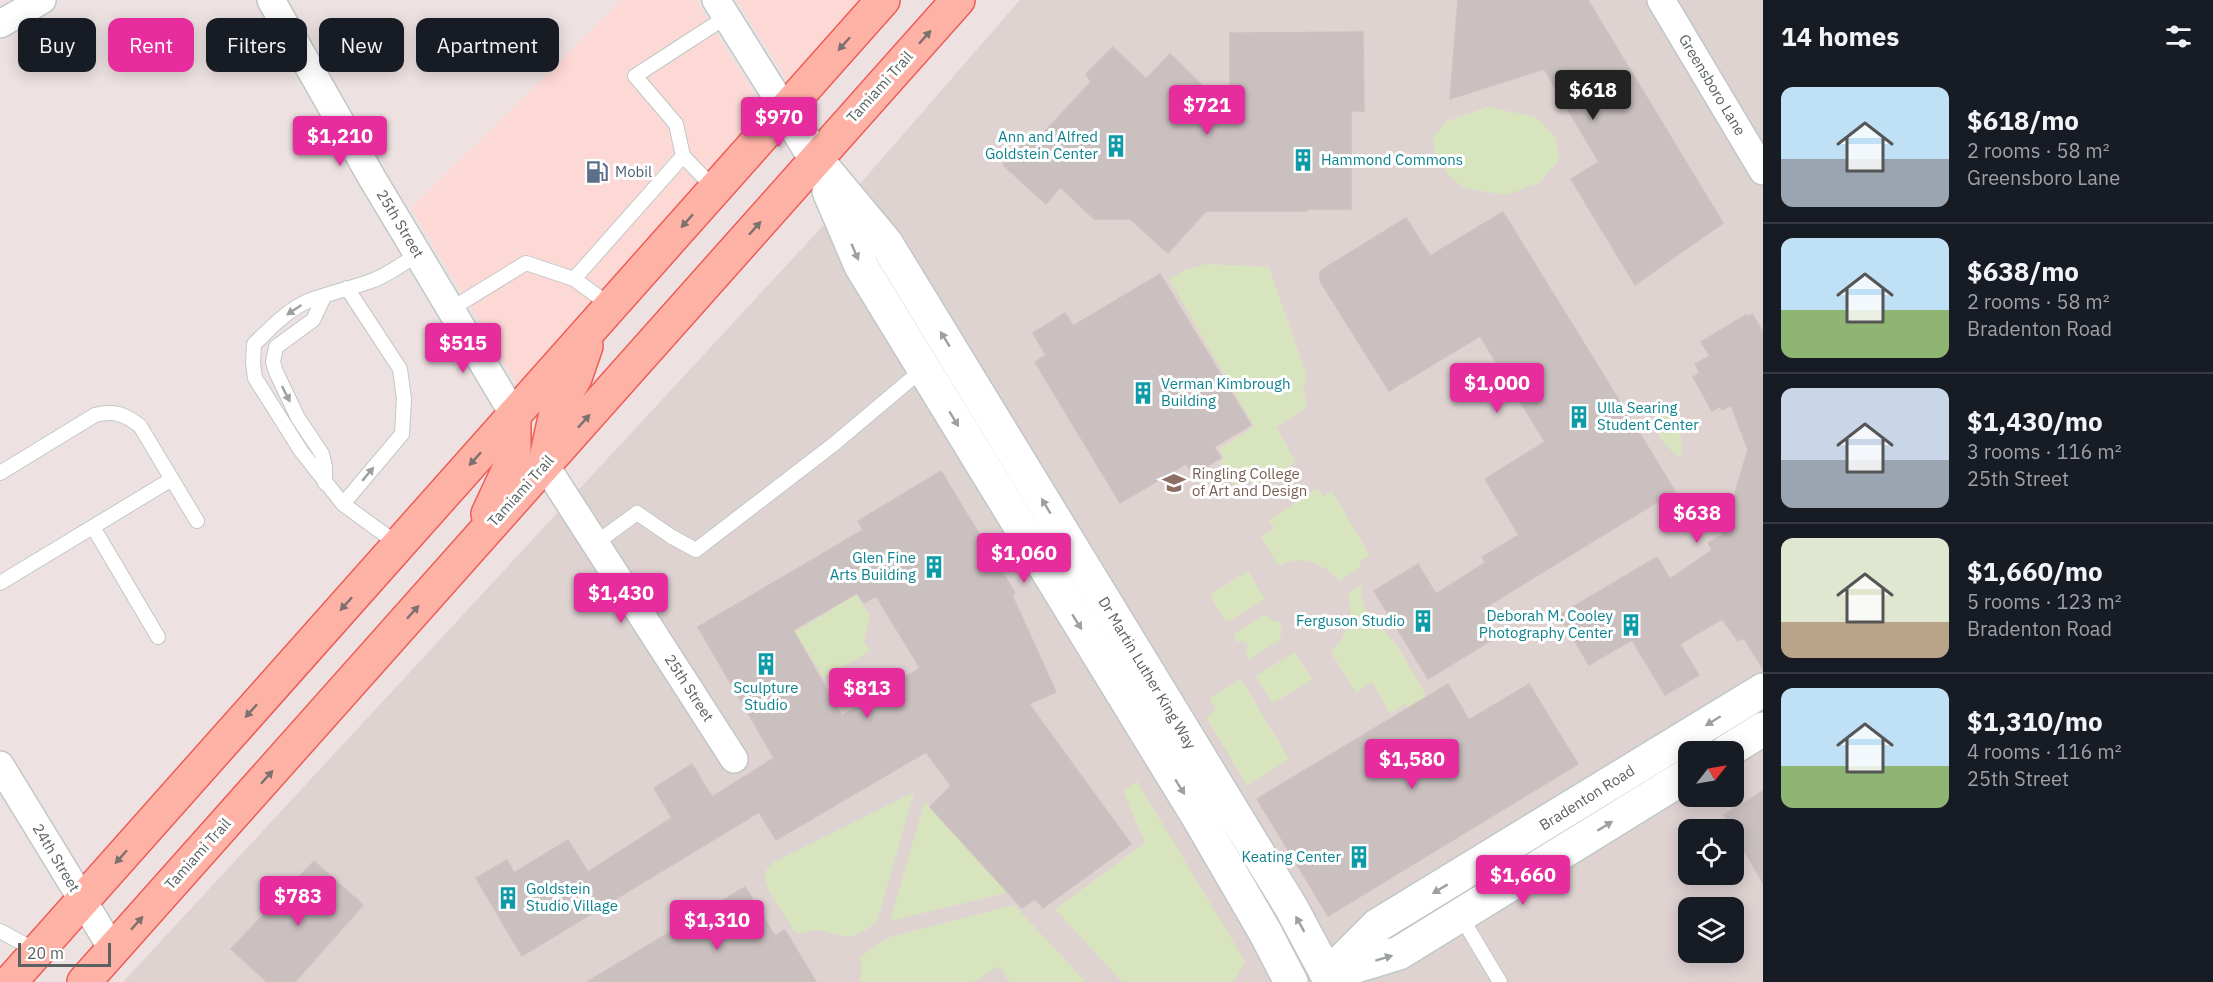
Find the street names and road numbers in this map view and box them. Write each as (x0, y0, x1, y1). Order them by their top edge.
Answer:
street label: Greensboro Lane (1675, 31, 1750, 139)
street label: Tamiami Trail (842, 47, 917, 126)
street label: 25th Street (373, 186, 428, 261)
street label: Tamiami Trail (483, 451, 558, 530)
street label: Dr Martin Luther King Way (1094, 593, 1201, 753)
street label: 25th Street (661, 650, 718, 725)
street label: Bradenton Road (1536, 761, 1638, 834)
street label: Tamiami Trail (160, 814, 235, 893)
street label: 24th Street (29, 820, 84, 895)

